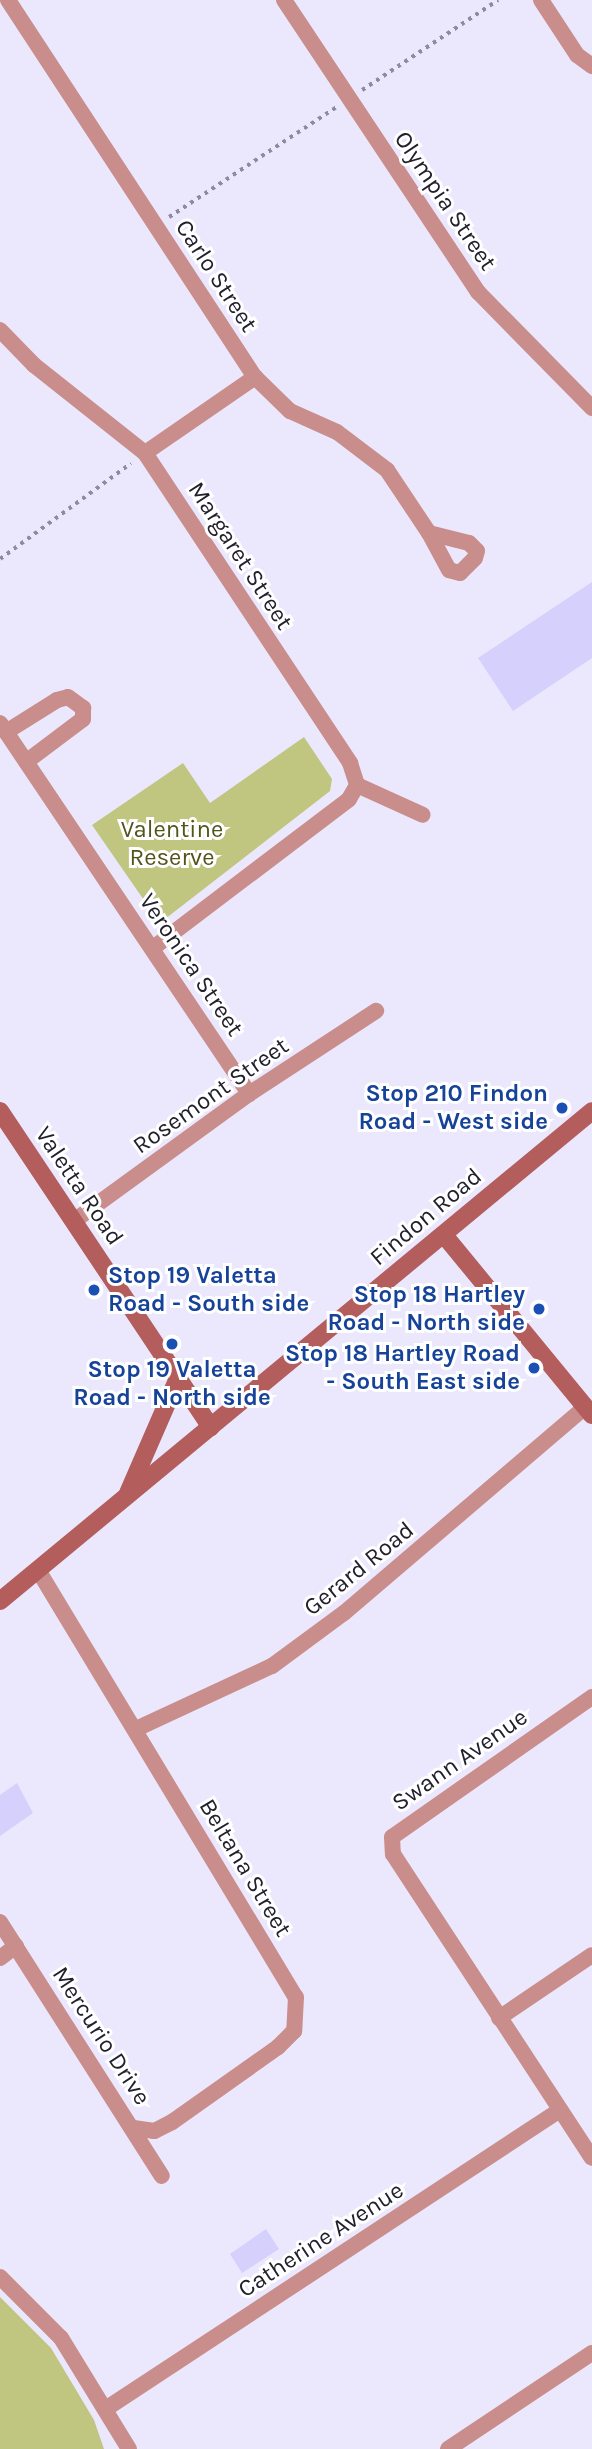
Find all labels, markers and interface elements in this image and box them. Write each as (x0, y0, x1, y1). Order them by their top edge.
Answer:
street label: Olympia Street (388, 126, 502, 276)
street label: Carlo Street (169, 214, 263, 338)
street label: Margaret Street (182, 477, 298, 635)
park label: Valentine Reserve (121, 816, 223, 872)
street label: Veronica Street (133, 888, 249, 1042)
street label: Rosemont Street (128, 1032, 294, 1160)
place label: Stop 210 Findon Road - West side (358, 1080, 548, 1136)
marker: Stop 210 Findon Road - West side (554, 1100, 570, 1116)
street label: Valetta Road (29, 1121, 129, 1251)
street label: Findon Road (364, 1162, 488, 1272)
place label: Stop 19 Valetta Road - South side (108, 1262, 309, 1318)
place label: Stop 18 Hartley Road - North side (327, 1281, 525, 1337)
marker: Stop 19 Valetta Road - South side (86, 1282, 102, 1298)
marker: Stop 18 Hartley Road - North side (531, 1301, 547, 1317)
marker: Stop 19 Valetta Road - North side (164, 1336, 180, 1352)
place label: Stop 18 Hartley Road - South East side (285, 1340, 520, 1396)
place label: Stop 19 Valetta Road - North side (73, 1356, 271, 1412)
marker: Stop 18 Hartley Road - South East side (526, 1360, 542, 1376)
street label: Gerard Road (298, 1516, 420, 1622)
street label: Swann Avenue (387, 1703, 533, 1817)
street label: Beltana Street (193, 1794, 297, 1942)
street label: Mercurio Drive (46, 1962, 156, 2110)
street label: Catherine Avenue (233, 2176, 409, 2304)

